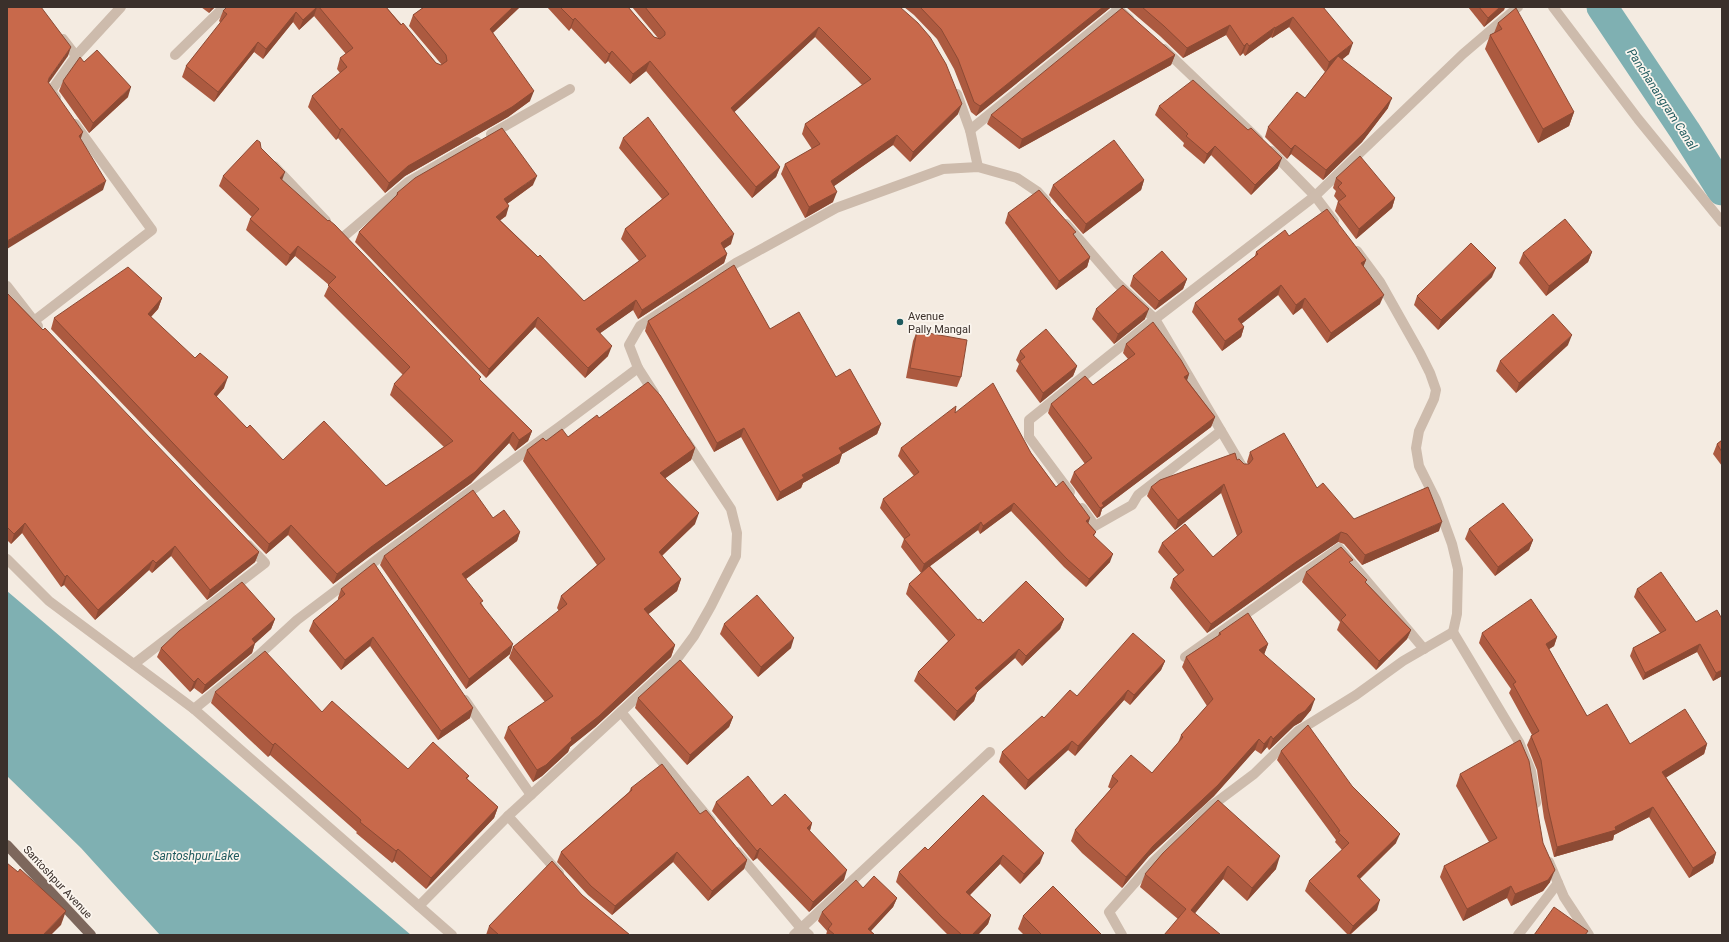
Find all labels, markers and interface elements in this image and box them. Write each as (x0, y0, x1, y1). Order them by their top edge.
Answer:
water label: Panchanangram Canal (1624, 46, 1700, 152)
place label: Avenue Pally Mangal (908, 310, 971, 336)
marker: Avenue Pally Mangal (895, 317, 905, 327)
street label: Santoshpur Avenue (21, 843, 95, 922)
water label: Santoshpur Lake (153, 849, 239, 863)

